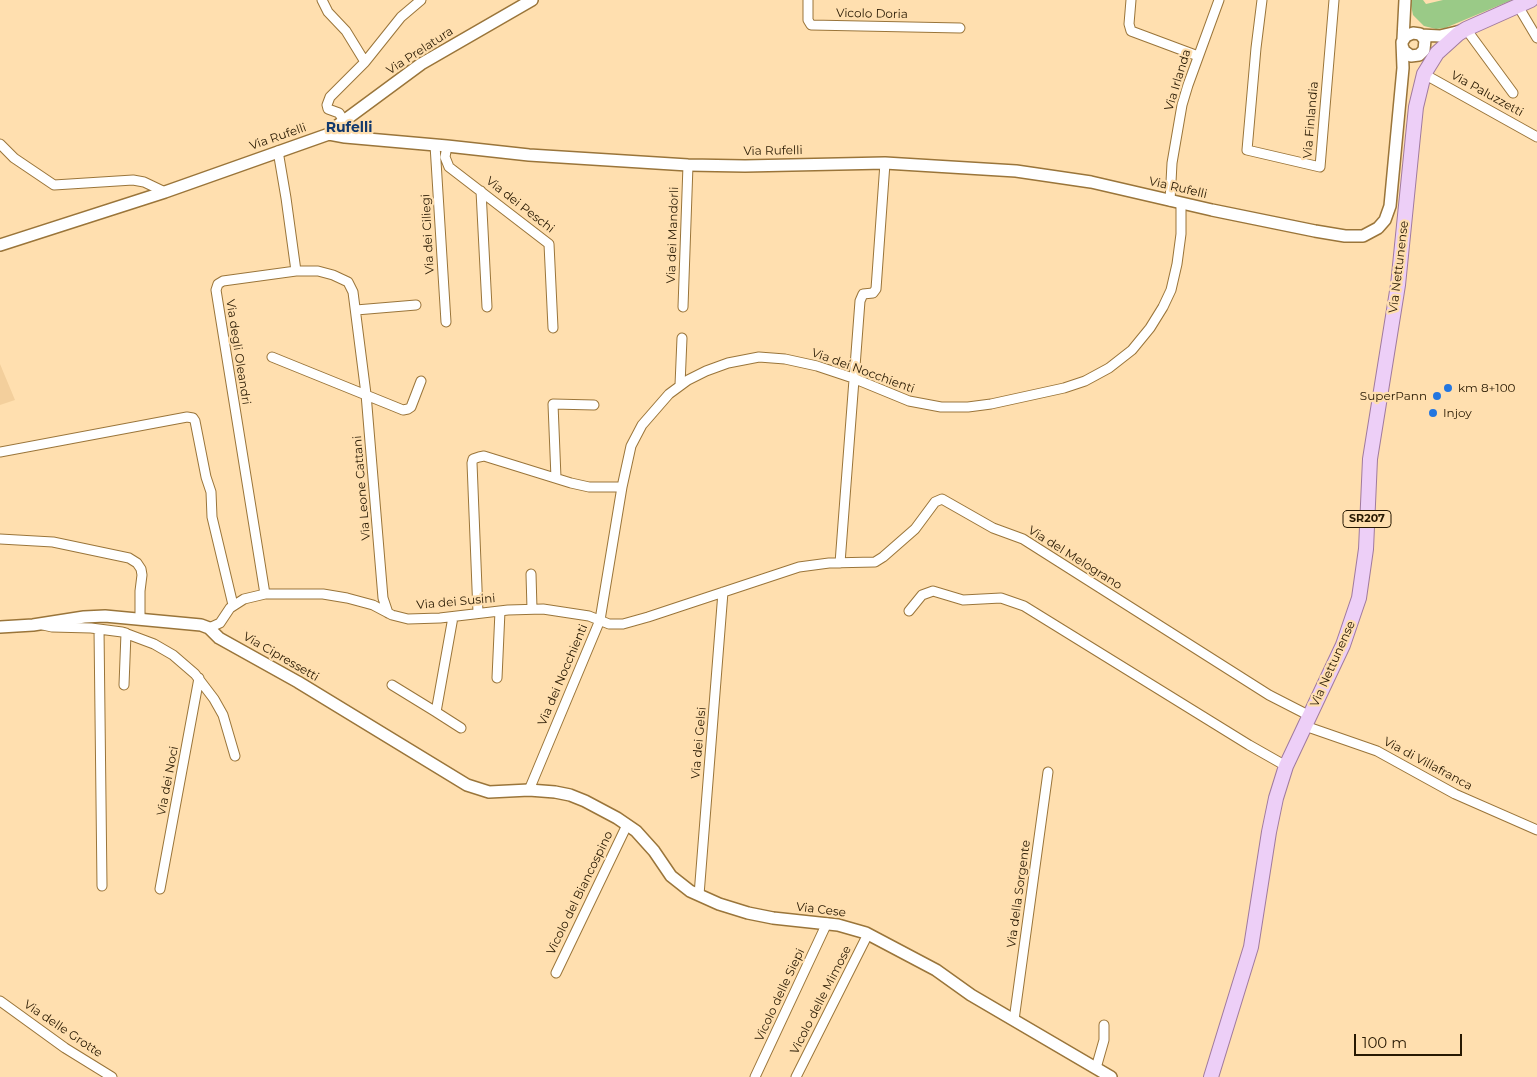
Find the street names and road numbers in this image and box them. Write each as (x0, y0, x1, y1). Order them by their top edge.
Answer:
street label: Vicolo Doria (836, 6, 908, 22)
street label: Via Prelatura (384, 24, 456, 78)
street label: Via Irlanda (1162, 47, 1194, 113)
street label: Via Paluzzetti (1448, 68, 1526, 120)
street label: Via Finlandia (1300, 81, 1322, 159)
street label: Via Rufelli (248, 121, 308, 153)
street label: Via Rufelli (743, 143, 803, 159)
street label: Via dei Peschi (483, 174, 557, 236)
street label: Via Rufelli (1148, 174, 1208, 202)
street label: Via dei Mandorli (664, 186, 682, 284)
street label: Via dei Ciliegi (419, 194, 437, 274)
street label: Via Nettunense (1386, 220, 1412, 314)
street label: Via degli Oleandri (223, 298, 253, 406)
street label: Via dei Nocchienti (809, 346, 917, 396)
street label: Via Leone Cattani (350, 435, 374, 541)
road number: SR207 (1343, 510, 1391, 528)
street label: Via del Melograno (1025, 523, 1125, 593)
street label: Via dei Susini (416, 591, 496, 613)
street label: Via Nettunense (1308, 619, 1358, 709)
street label: Via dei Nocchienti (535, 622, 591, 728)
street label: Via Cipressetti (241, 629, 321, 685)
street label: Via dei Gelsi (689, 706, 709, 780)
street label: Via di Villafranca (1381, 735, 1475, 793)
street label: Via dei Noci (154, 745, 182, 817)
street label: Vicolo del Biancospino (544, 829, 616, 957)
street label: Via della Sorgente (1004, 839, 1034, 949)
street label: Via Cese (795, 900, 847, 920)
street label: Vicolo delle Mimose (787, 943, 855, 1057)
street label: Vicolo delle Siepi (752, 946, 808, 1044)
street label: Via delle Grotte (21, 997, 105, 1061)

